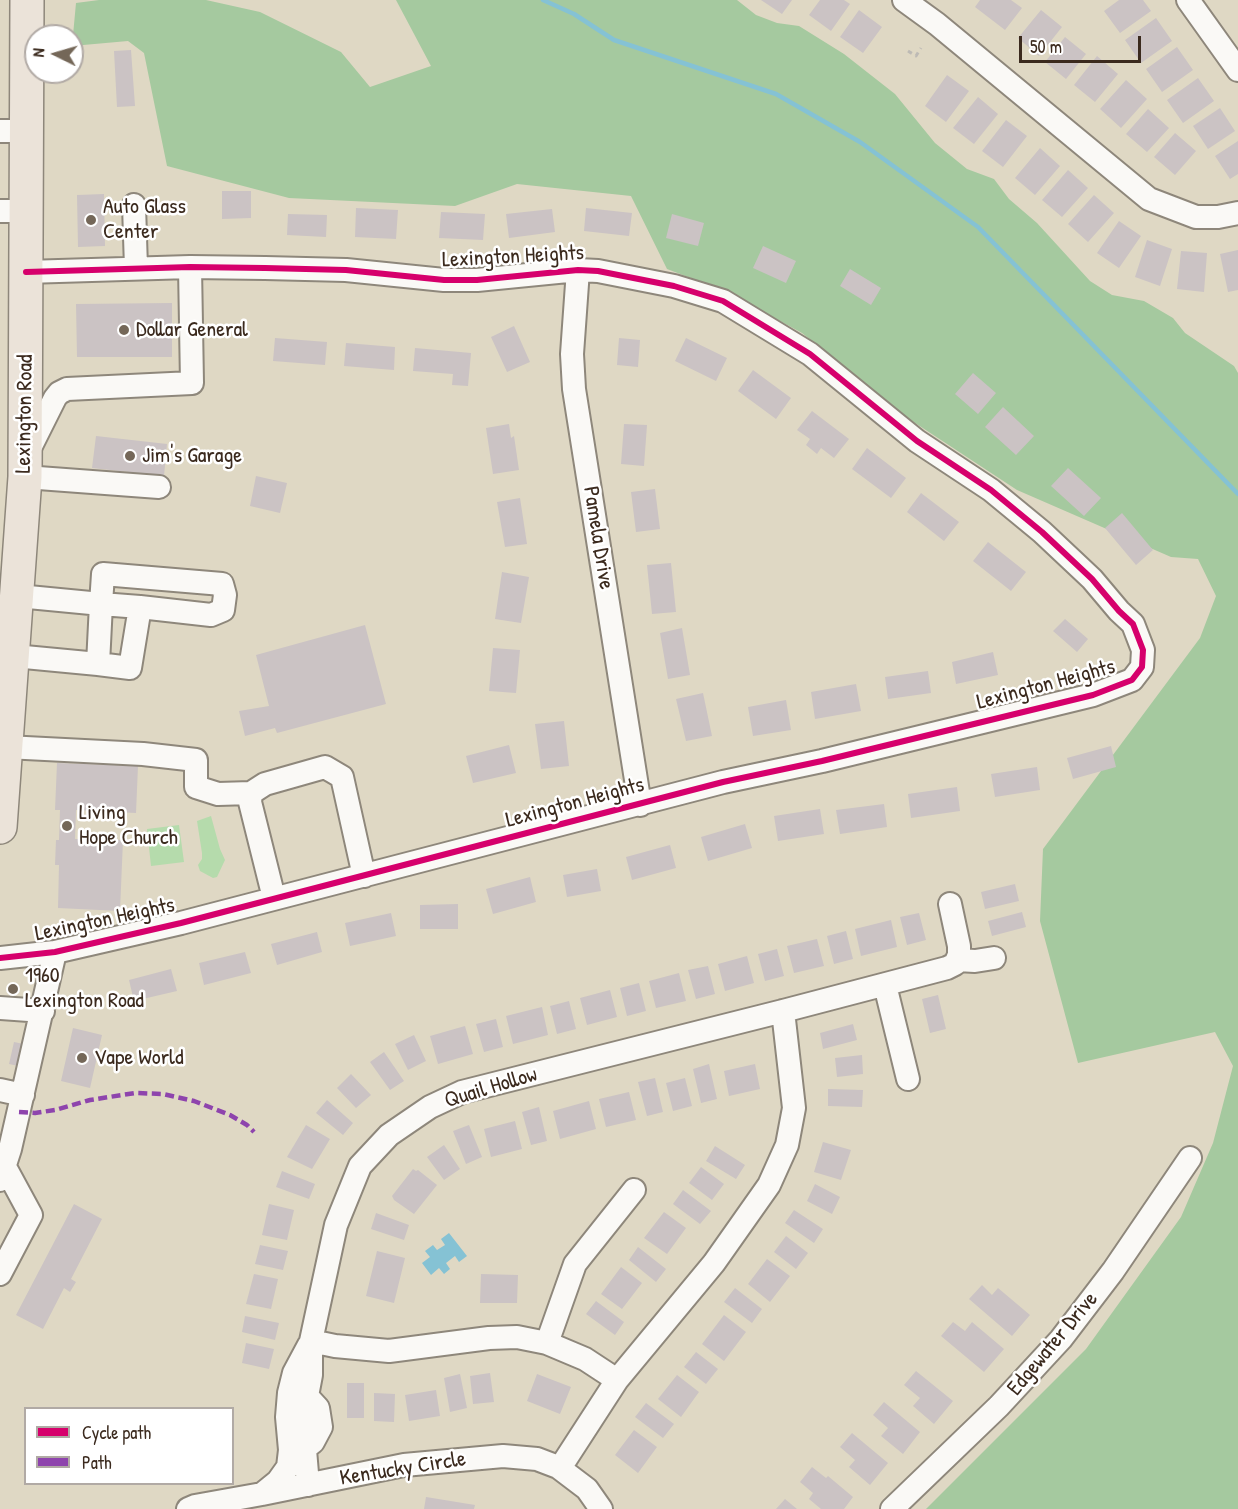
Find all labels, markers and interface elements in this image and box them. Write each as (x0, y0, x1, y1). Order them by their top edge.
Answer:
north arrow (24, 24, 84, 84)
scale bar (1022, 24, 1144, 62)
text: 50 m (1030, 34, 1062, 59)
text: N (27, 47, 49, 58)
place label: Auto Glass Center (103, 194, 186, 246)
marker: Auto Glass Center (84, 213, 98, 227)
street label: Lexington Heights (441, 240, 585, 274)
place label: Dollar General (136, 317, 248, 343)
marker: Dollar General (117, 323, 131, 337)
street label: Lexington Road (11, 354, 39, 474)
place label: Jim's Garage (142, 443, 242, 469)
marker: Jim's Garage (123, 449, 137, 463)
street label: Pamela Drive (577, 485, 619, 591)
street label: Lexington Heights (974, 654, 1118, 716)
street label: Lexington Heights (503, 772, 647, 834)
place label: Living Hope Church (79, 800, 178, 852)
marker: Living Hope Church (60, 819, 74, 833)
street label: Lexington Heights (33, 892, 177, 948)
place label: 1960 Lexington Road (25, 963, 144, 1014)
marker: 1960 Lexington Road (6, 982, 20, 996)
place label: Vape World (94, 1045, 184, 1071)
marker: Vape World (75, 1051, 89, 1065)
street label: Quail Hollow (442, 1061, 540, 1115)
street label: Edgewater Drive (1002, 1287, 1104, 1401)
legend (24, 1407, 234, 1485)
text: Cycle path (82, 1420, 151, 1445)
street label: Kentucky Circle (338, 1446, 468, 1492)
text: Path (82, 1450, 111, 1475)

